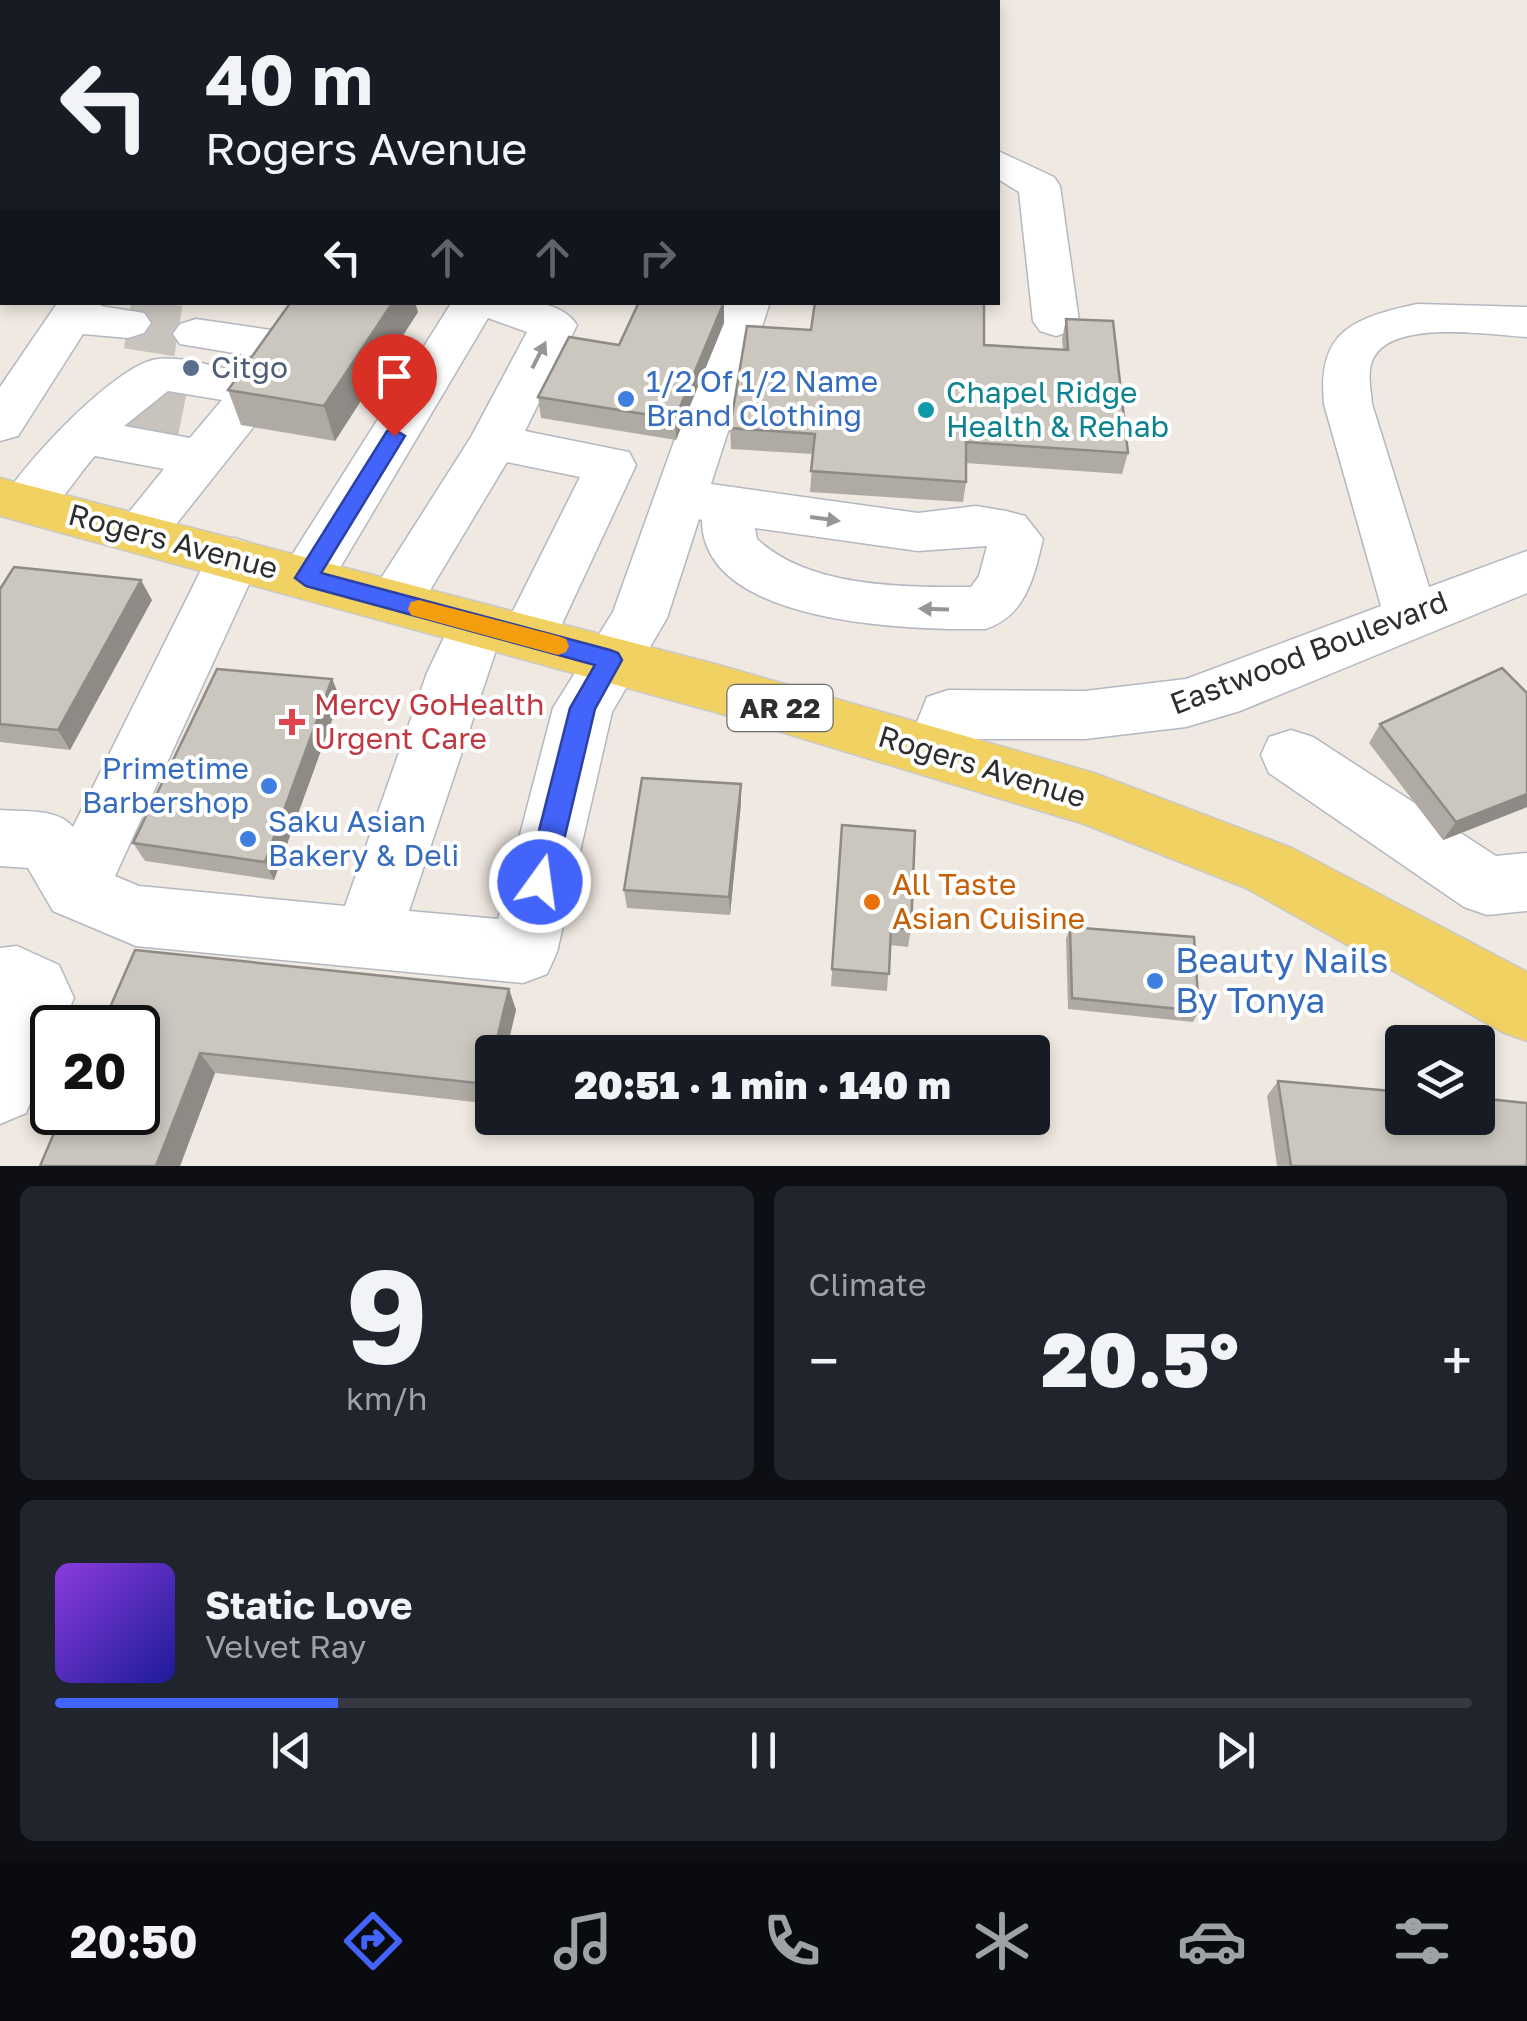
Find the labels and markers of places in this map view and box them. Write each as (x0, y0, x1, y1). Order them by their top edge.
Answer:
pin (352, 334, 437, 437)
place label: Citgo (211, 349, 288, 385)
marker: Citgo (180, 357, 202, 379)
place label: 1/2 Of 1/2 Name Brand Clothing (646, 363, 878, 433)
place label: Chapel Ridge Health & Rehab (946, 374, 1169, 444)
marker: 1/2 Of 1/2 Name Brand Clothing (615, 388, 637, 410)
marker: Chapel Ridge Health & Rehab (915, 399, 937, 421)
place label: Mercy GoHealth Urgent Care (314, 686, 544, 756)
marker: Mercy GoHealth Urgent Care (279, 709, 305, 735)
place label: Primetime Barbershop (82, 750, 249, 820)
marker: Primetime Barbershop (258, 775, 280, 797)
place label: Saku Asian Bakery & Deli (268, 803, 459, 873)
marker: Saku Asian Bakery & Deli (237, 828, 259, 850)
place label: All Taste Asian Cuisine (892, 866, 1085, 936)
marker: All Taste Asian Cuisine (861, 891, 883, 913)
place label: Beauty Nails By Tonya (1175, 939, 1388, 1021)
marker: Beauty Nails By Tonya (1144, 970, 1166, 992)

